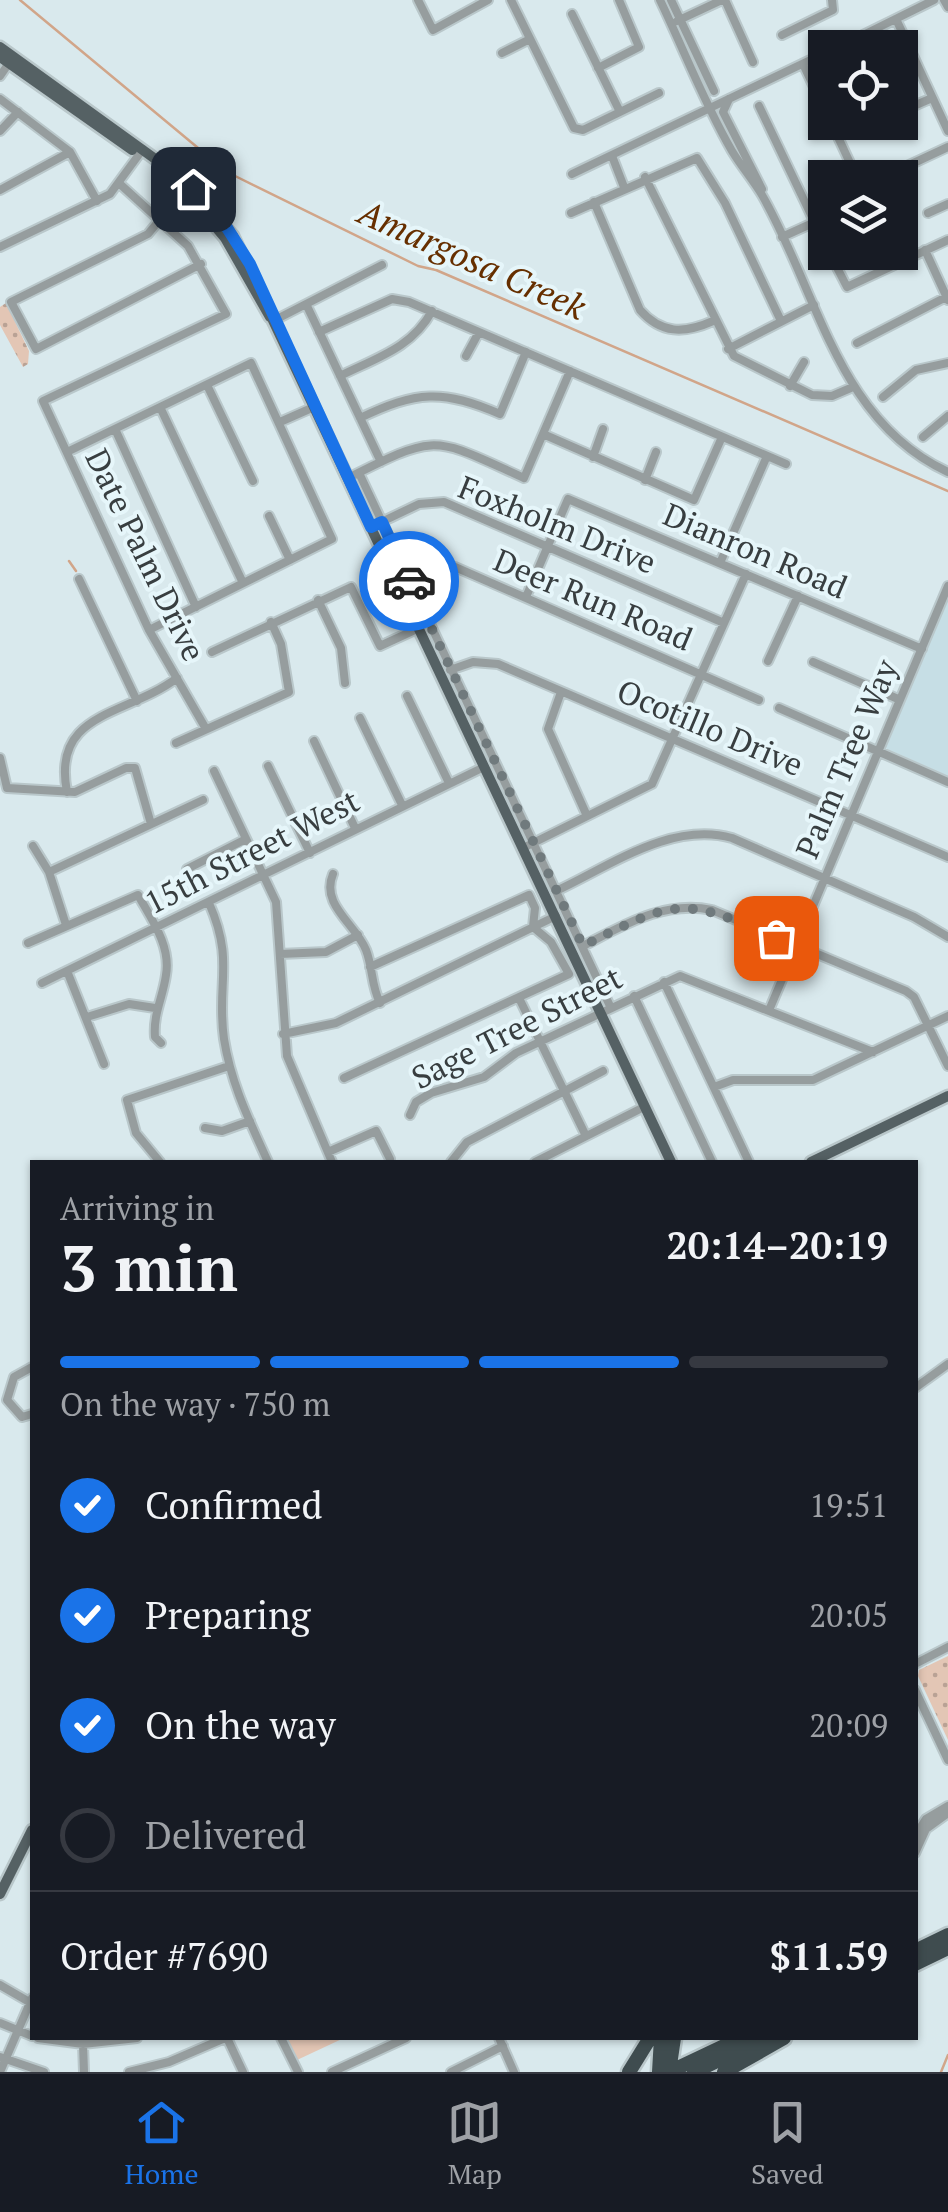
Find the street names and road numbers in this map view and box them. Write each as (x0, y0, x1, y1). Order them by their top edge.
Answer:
street label: Date Palm Drive (76, 441, 215, 668)
street label: Foxholm Drive (453, 465, 662, 583)
street label: Dianron Road (657, 493, 854, 608)
street label: Deer Run Road (488, 538, 699, 660)
street label: Palm Tree Way (785, 652, 907, 864)
street label: Ocotillo Drive (611, 669, 810, 785)
street label: 15th Street West (137, 779, 366, 923)
street label: Sage Tree Street (404, 956, 629, 1098)

